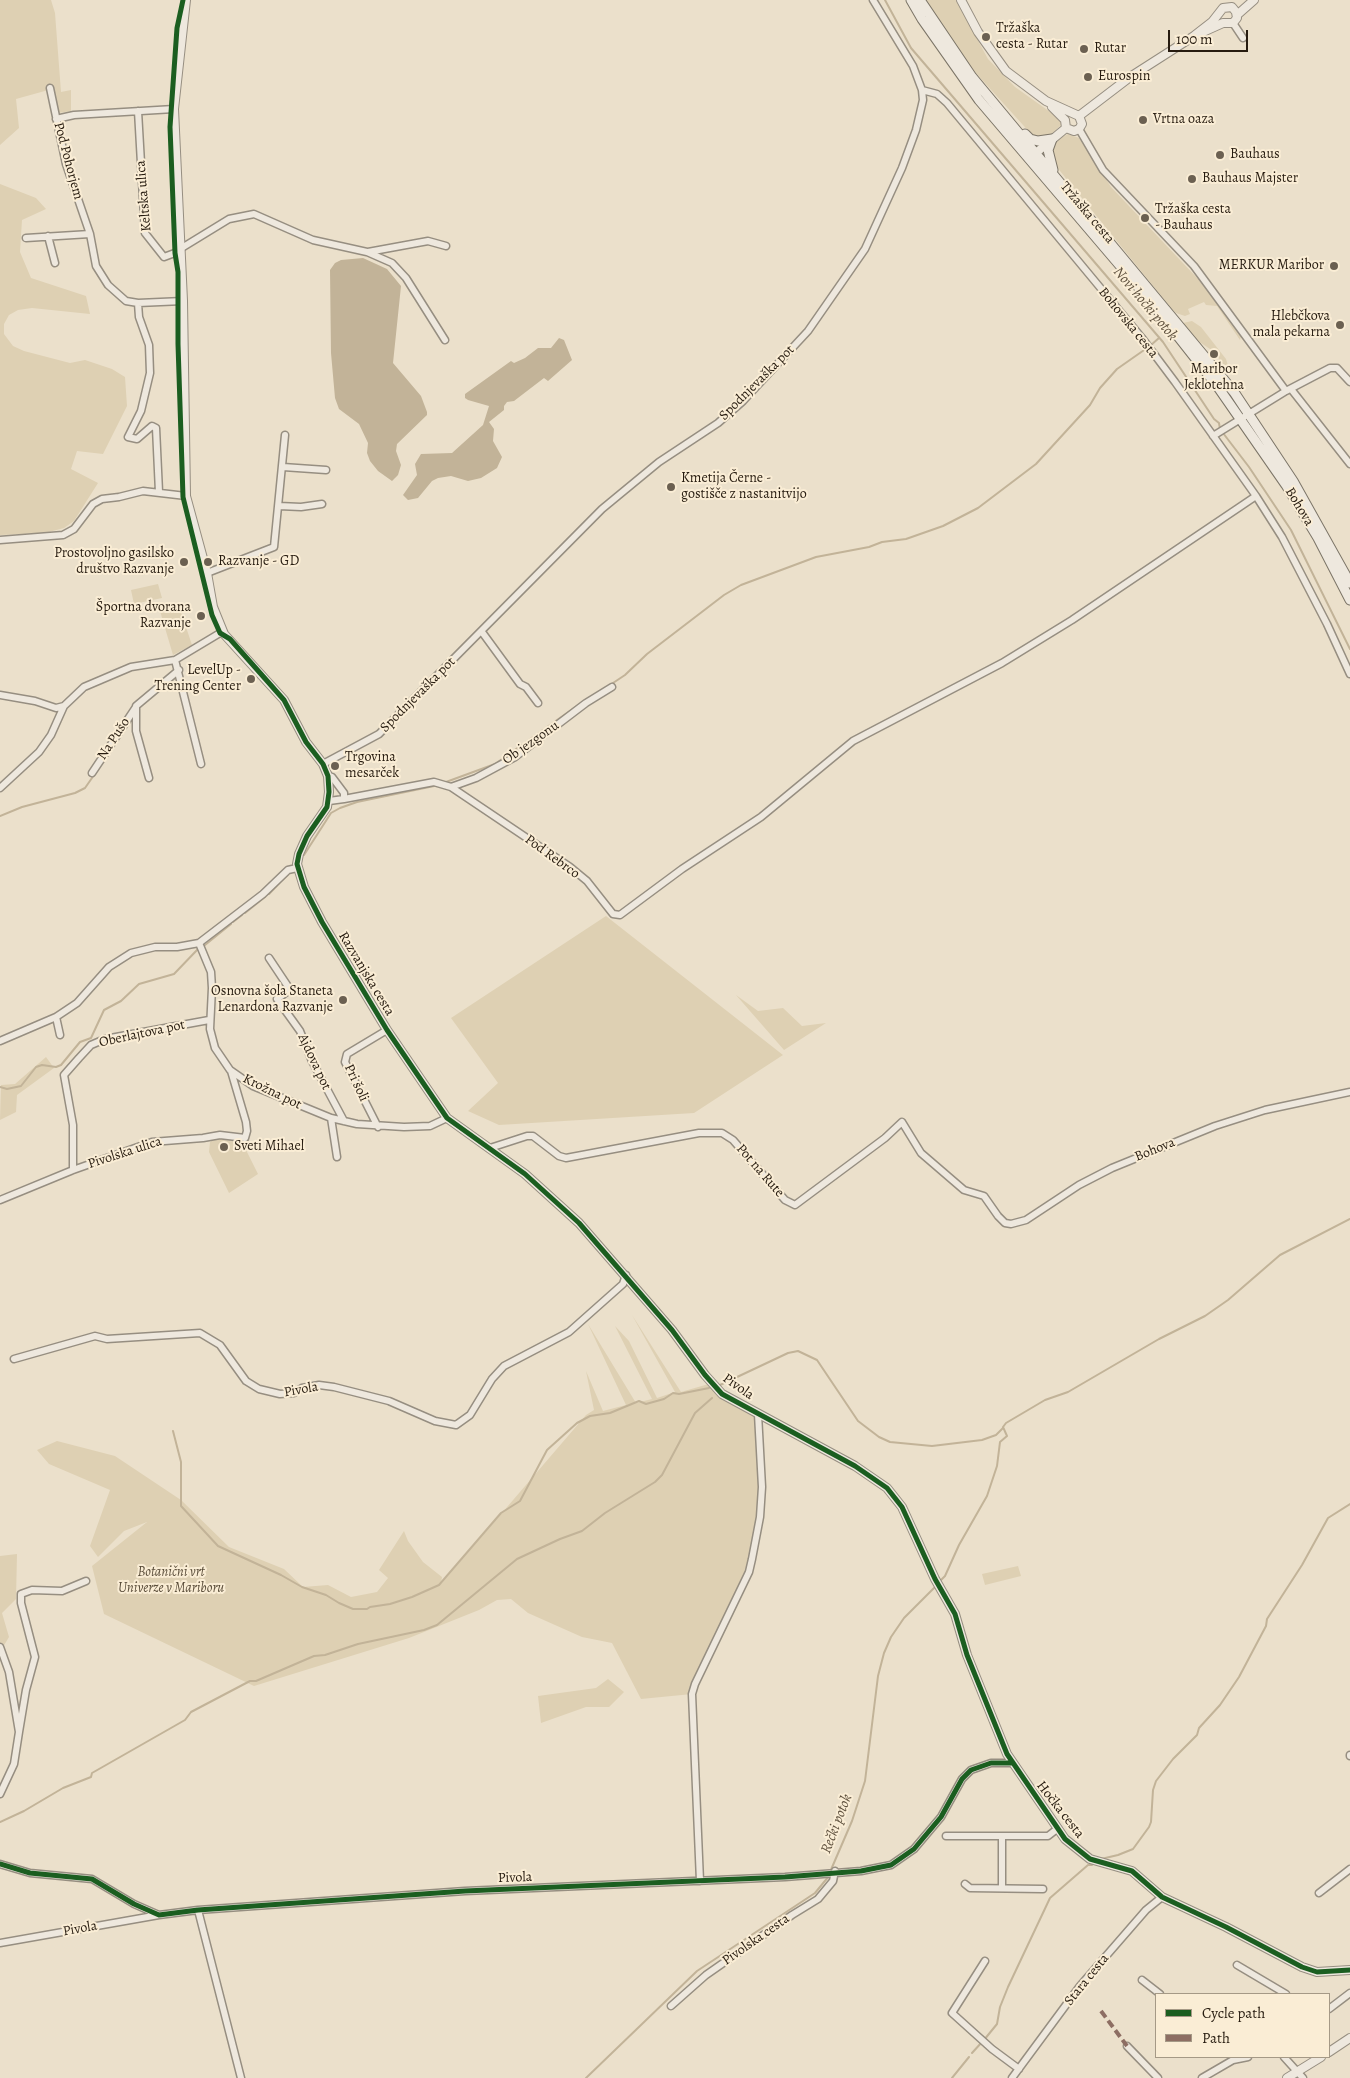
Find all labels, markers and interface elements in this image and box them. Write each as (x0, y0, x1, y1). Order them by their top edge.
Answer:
scale bar (1170, 20, 1250, 52)
place label: Tržaška cesta - Rutar (996, 21, 1068, 54)
text: 100 m (1176, 29, 1213, 49)
marker: Tržaška cesta - Rutar (980, 31, 992, 43)
place label: Rutar (1094, 41, 1126, 57)
marker: Rutar (1078, 43, 1090, 55)
place label: Eurospin (1098, 69, 1150, 85)
marker: Eurospin (1082, 71, 1094, 83)
place label: Vrtna oaza (1153, 112, 1214, 128)
marker: Vrtna oaza (1137, 114, 1149, 126)
street label: Pod Pohorjem (50, 120, 86, 202)
place label: Bauhaus (1230, 147, 1280, 163)
marker: Bauhaus (1214, 149, 1226, 161)
street label: Keltska ulica (133, 160, 155, 232)
place label: Bauhaus Majster (1202, 171, 1298, 187)
marker: Bauhaus Majster (1186, 173, 1198, 185)
street label: Tržaška cesta (1056, 179, 1118, 247)
place label: Tržaška cesta - Bauhaus (1155, 202, 1231, 234)
marker: Tržaška cesta - Bauhaus (1139, 212, 1151, 224)
place label: MERKUR Maribor (1219, 258, 1324, 274)
marker: MERKUR Maribor (1328, 260, 1340, 272)
water label: Novi hočki potok (1109, 264, 1181, 344)
street label: Bohovska cesta (1094, 284, 1162, 362)
place label: Hlebčkova mala pekarna (1253, 309, 1330, 342)
marker: Hlebčkova mala pekarna (1334, 319, 1346, 331)
street label: Spodnjevaška pot (716, 342, 798, 424)
marker: Maribor Jeklotehna (1208, 348, 1220, 360)
place label: Maribor Jeklotehna (1184, 362, 1244, 394)
place label: Kmetija Černe - gostišče z nastanitvijo (681, 471, 807, 504)
marker: Kmetija Černe - gostišče z nastanitvijo (665, 481, 677, 493)
street label: Bohova (1281, 485, 1317, 529)
place label: Prostovoljno gasilsko društvo Razvanje (54, 546, 174, 578)
place label: Razvanje - GD (218, 554, 299, 570)
marker: Prostovoljno gasilsko društvo Razvanje (178, 556, 190, 568)
marker: Razvanje - GD (202, 556, 214, 568)
place label: Športna dvorana Razvanje (96, 600, 191, 632)
marker: Športna dvorana Razvanje (195, 610, 207, 622)
street label: Spodnjevaška pot (377, 654, 459, 736)
place label: LevelUp - Trening Center (155, 663, 241, 696)
marker: LevelUp - Trening Center (245, 673, 257, 685)
street label: Na Pušo (94, 715, 134, 763)
street label: Ob jezgonu (500, 717, 562, 769)
place label: Trgovina mesarček (345, 750, 399, 782)
marker: Trgovina mesarček (329, 760, 341, 772)
street label: Pod Rebrco (521, 831, 583, 883)
street label: Razvanjska cesta (334, 929, 398, 1019)
place label: Osnovna šola Staneta Lenardona Razvanje (211, 984, 333, 1016)
marker: Osnovna šola Staneta Lenardona Razvanje (337, 994, 349, 1006)
street label: Oberlajtova pot (97, 1017, 187, 1051)
street label: Ajdova pot (294, 1031, 334, 1093)
street label: Pri šoli (340, 1061, 372, 1105)
street label: Krožna pot (240, 1071, 304, 1113)
street label: Pivolska ulica (86, 1133, 164, 1173)
street label: Bohova (1132, 1134, 1178, 1166)
place label: Sveti Mihael (234, 1139, 304, 1155)
marker: Sveti Mihael (218, 1141, 230, 1153)
street label: Pot na Rute (732, 1141, 788, 1201)
street label: Pivola (719, 1370, 757, 1404)
street label: Pivola (283, 1379, 319, 1401)
park label: Botanični vrt Univerze v Mariboru (118, 1565, 224, 1598)
street label: Hočka cesta (1032, 1778, 1088, 1842)
water label: Rečki potok (817, 1792, 857, 1856)
street label: Pivola (497, 1869, 533, 1887)
street label: Pivolska cesta (719, 1911, 793, 1969)
street label: Pivola (62, 1918, 98, 1940)
street label: Stara cesta (1061, 1951, 1113, 2009)
legend (1155, 1993, 1330, 2058)
text: Cycle path (1202, 2003, 1265, 2023)
text: Path (1202, 2028, 1230, 2048)

